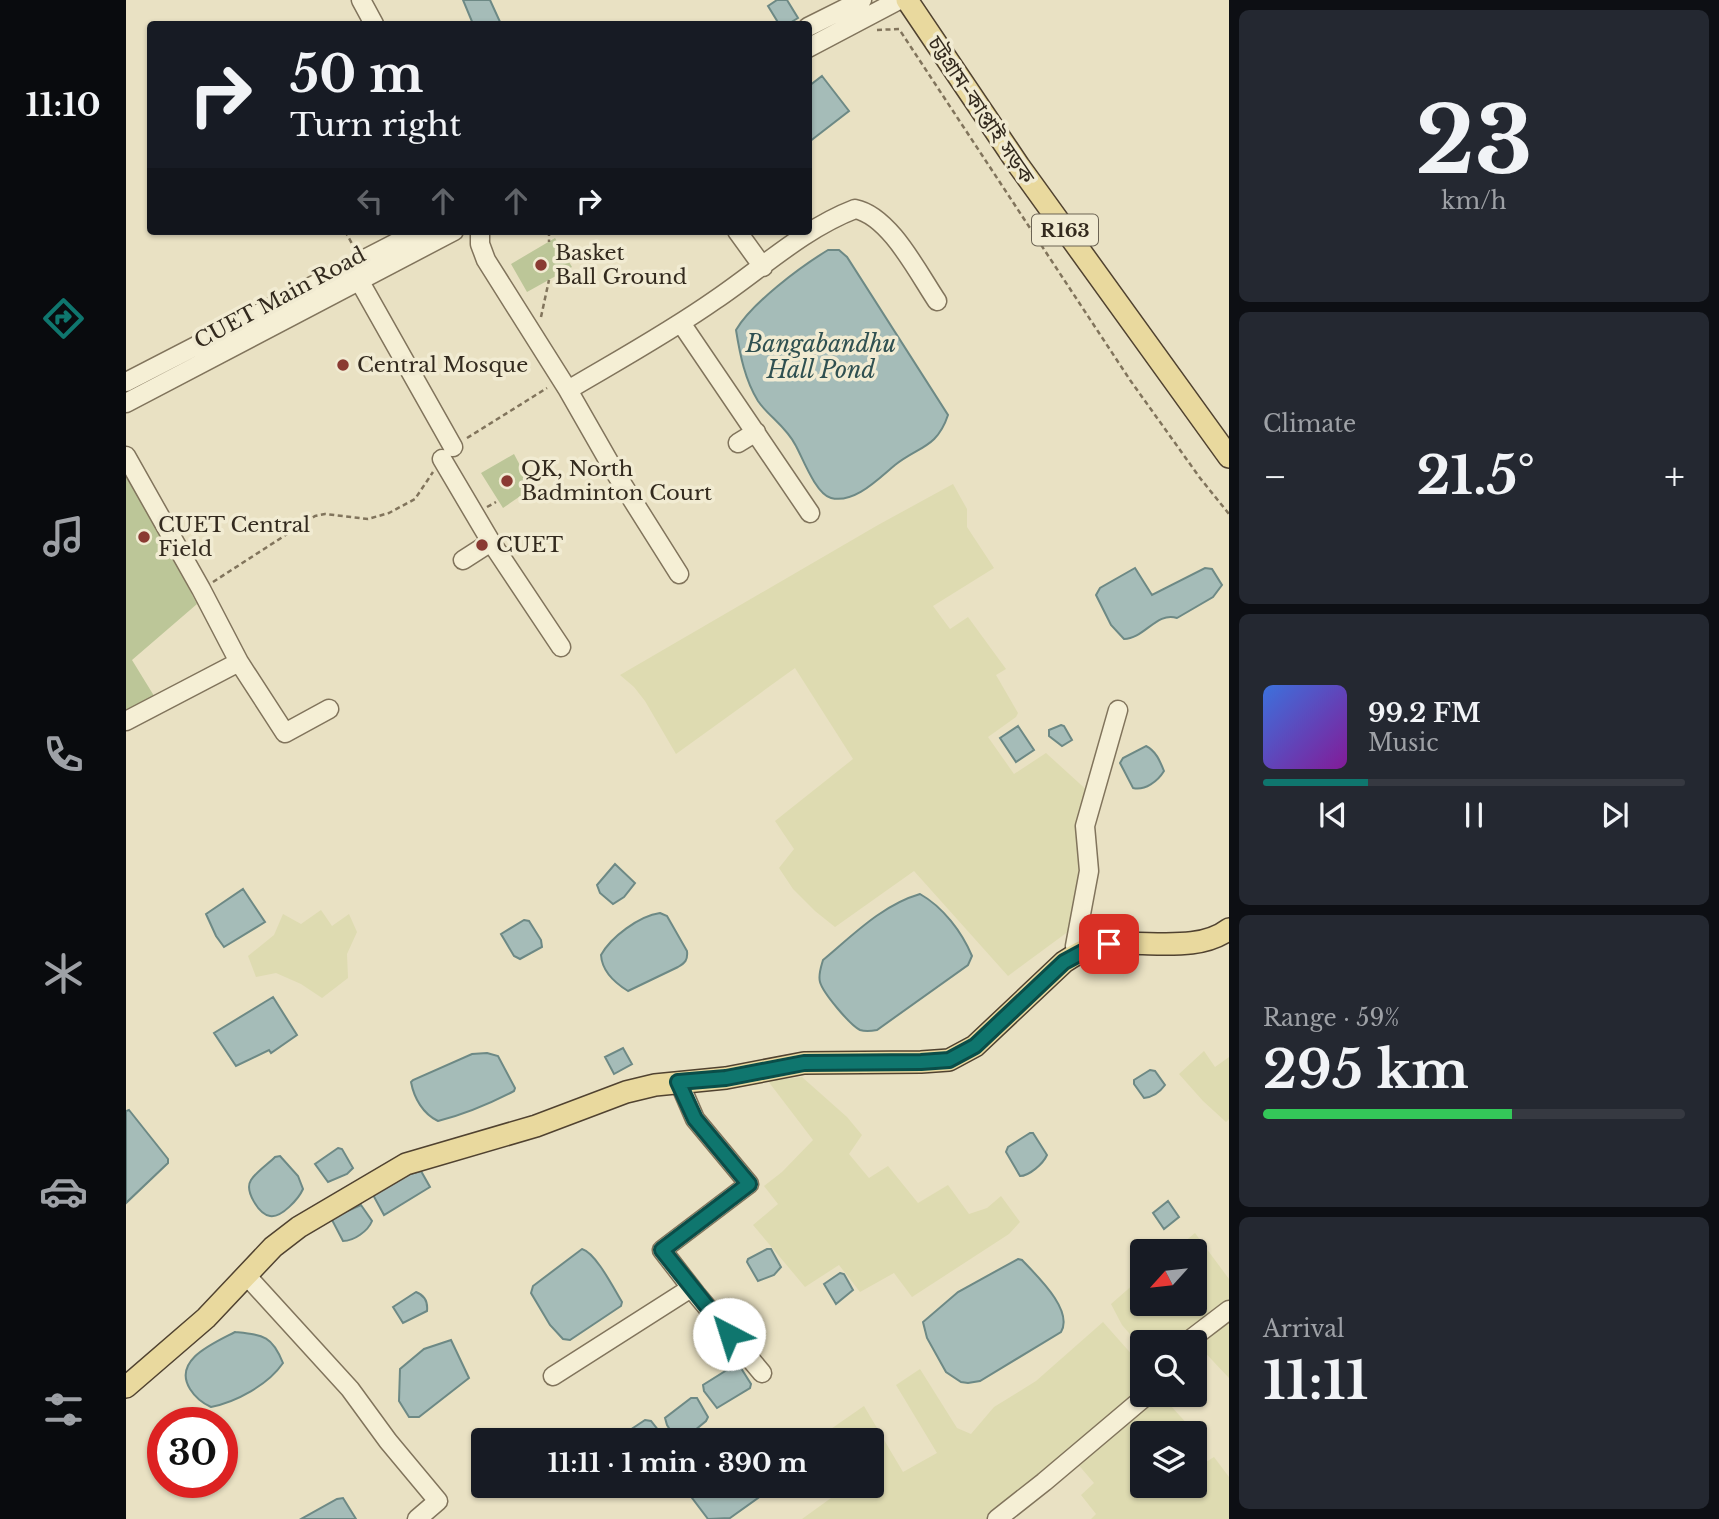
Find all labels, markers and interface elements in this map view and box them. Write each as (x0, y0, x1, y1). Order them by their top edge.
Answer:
street label: চট্টগ্রাম-কাপ্তাই সড়ক (922, 31, 1041, 190)
text: 50 m (290, 44, 423, 105)
icon: right (175, 49, 266, 140)
text: 11:10 (25, 85, 101, 125)
text: 23 (1415, 85, 1533, 198)
text: Turn right (290, 105, 461, 145)
icon: left (351, 182, 389, 220)
icon: ahead (424, 182, 462, 220)
icon: ahead (497, 182, 535, 220)
icon: right (570, 182, 608, 220)
text: km/h (1441, 187, 1507, 215)
road number: R163 (1032, 214, 1098, 246)
place label: Basket Ball Ground (555, 240, 687, 290)
street label: CUET Main Road (190, 242, 370, 354)
marker: Basket Ball Ground (533, 257, 549, 273)
icon: directions (39, 294, 88, 343)
water label: Bangabandhu Hall Pond (745, 330, 896, 384)
place label: Central Mosque (357, 352, 528, 378)
marker: Central Mosque (335, 357, 351, 373)
text: Climate (1263, 410, 1356, 438)
text: 21.5° (1416, 444, 1535, 508)
text: − (1263, 453, 1287, 500)
text: + (1664, 453, 1685, 500)
place label: QK, North Badminton Court (521, 456, 712, 506)
marker: QK, North Badminton Court (499, 473, 515, 489)
icon: music (39, 512, 88, 561)
place label: CUET Central Field (158, 512, 310, 562)
marker: CUET Central Field (136, 529, 152, 545)
place label: CUET (496, 532, 563, 558)
marker: CUET (474, 537, 490, 553)
text: 99.2 FM (1368, 697, 1481, 729)
text: Music (1368, 729, 1439, 757)
icon: phone (39, 730, 88, 779)
icon: previous (1314, 796, 1352, 834)
icon: pause (1455, 796, 1493, 834)
icon: next (1596, 796, 1634, 834)
pin (1079, 914, 1139, 974)
icon: arrive (1090, 925, 1128, 963)
icon: climate (39, 949, 88, 998)
text: Range · 59% (1263, 1004, 1400, 1032)
text: 295 km (1263, 1038, 1469, 1102)
icon: car (39, 1167, 88, 1216)
north arrow (1130, 1239, 1208, 1316)
map controls (1130, 1239, 1207, 1498)
position arrow (692, 1297, 766, 1371)
text: Arrival (1263, 1315, 1344, 1343)
button: search (1130, 1330, 1207, 1407)
text: 11:11 (1263, 1349, 1368, 1413)
icon: filters (39, 1385, 88, 1434)
speed limit sign: 30 (147, 1407, 238, 1498)
button: layers (1130, 1421, 1207, 1498)
text: 11:11 · 1 min · 390 m (548, 1447, 807, 1479)

